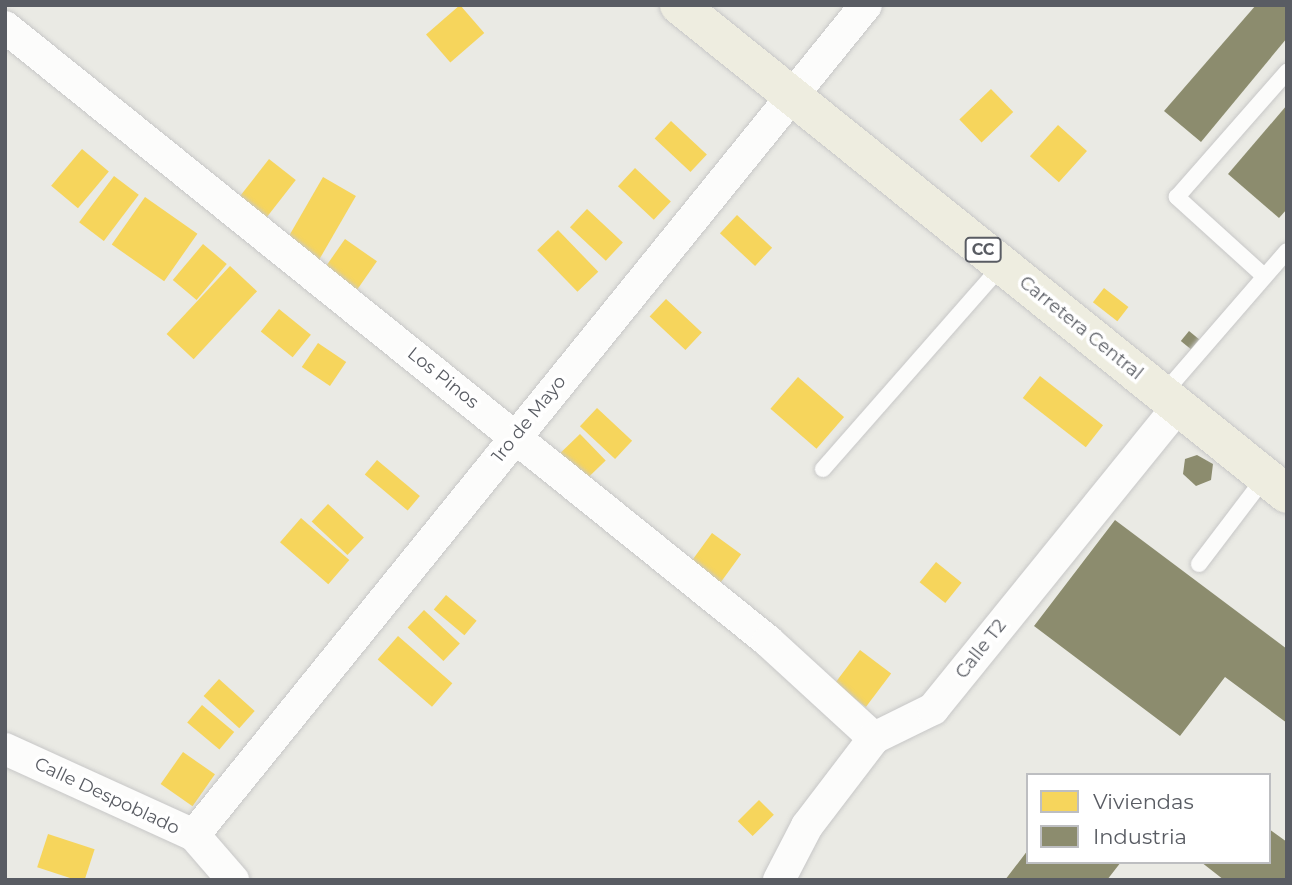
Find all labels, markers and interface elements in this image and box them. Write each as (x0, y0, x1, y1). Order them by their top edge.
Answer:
road number: CC (964, 238, 1002, 262)
street label: Carretera Central (1015, 272, 1147, 384)
street label: Los Pinos (403, 343, 483, 413)
street label: 1ro de Mayo (487, 371, 571, 467)
street label: Calle T2 (951, 615, 1011, 683)
street label: Calle Despoblado (31, 753, 183, 839)
legend (1026, 773, 1271, 864)
text: Viviendas (1093, 789, 1194, 814)
text: Industria (1093, 824, 1187, 849)

